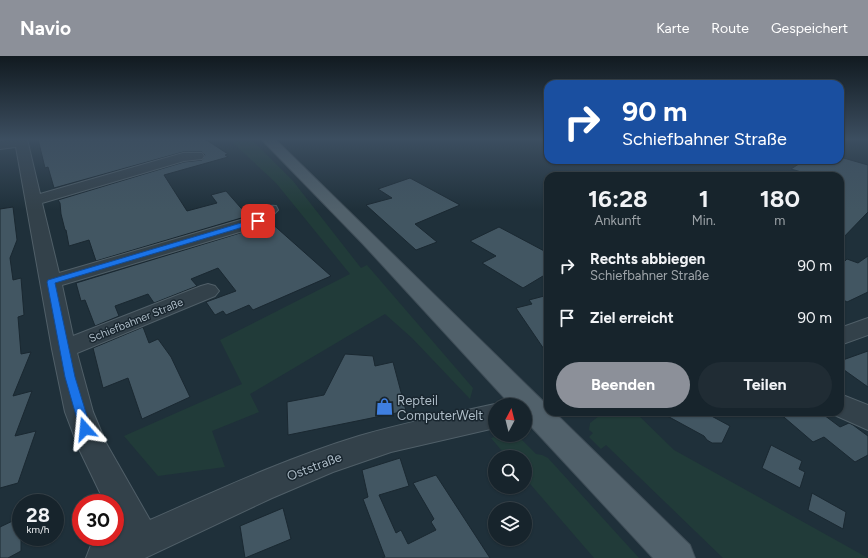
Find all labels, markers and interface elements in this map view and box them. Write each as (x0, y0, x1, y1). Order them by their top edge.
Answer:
text: Navio (20, 17, 71, 40)
text: Karte (656, 20, 689, 37)
text: Route (711, 20, 749, 37)
text: Gespeichert (771, 20, 848, 37)
text: 90 m (622, 94, 687, 128)
icon: right (556, 96, 608, 148)
text: Schiefbahner Straße (622, 128, 787, 150)
text: 16:28 (588, 184, 648, 213)
text: 1 (699, 184, 709, 213)
text: 180 (760, 184, 800, 213)
pin (241, 204, 275, 238)
icon: arrive (247, 210, 269, 232)
text: Ankunft (595, 213, 641, 228)
text: Min. (692, 213, 716, 228)
text: m (774, 213, 785, 228)
text: Rechts abbiegen (590, 250, 705, 268)
icon: right (556, 255, 578, 277)
text: 90 m (797, 257, 832, 275)
text: Schiefbahner Straße (590, 268, 709, 283)
street label: Schiefbahner Straße (87, 296, 185, 345)
icon: arrive (556, 307, 578, 329)
text: Ziel erreicht (590, 309, 674, 327)
text: 90 m (797, 309, 832, 327)
button: Beenden (556, 362, 690, 408)
button: Teilen (698, 362, 832, 408)
place label: Repteil ComputerWelt (397, 393, 483, 423)
shop icon: Repteil ComputerWelt (374, 397, 394, 417)
north arrow (488, 398, 532, 442)
map controls (488, 398, 532, 546)
position arrow (64, 408, 106, 450)
street label: Oststraße (285, 449, 344, 484)
button: search (488, 450, 532, 494)
speed limit sign: 30 (72, 494, 124, 546)
button: layers (488, 502, 532, 546)
text: 28 (26, 503, 50, 527)
text: km/h (27, 523, 49, 536)

